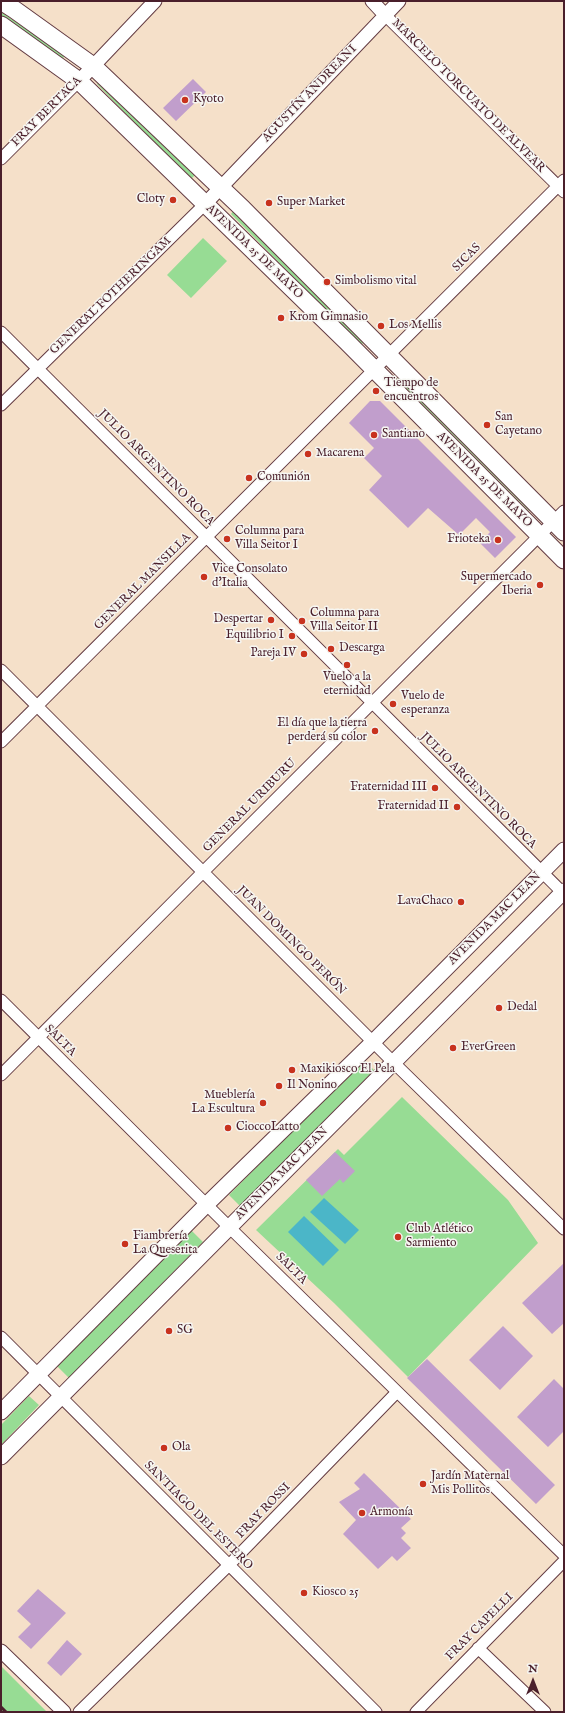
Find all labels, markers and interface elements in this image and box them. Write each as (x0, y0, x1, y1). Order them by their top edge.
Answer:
street label: MARCELO TORCUATO DE ALVEAR (388, 16, 548, 176)
street label: AGUSTÍN ANDREANI (260, 42, 360, 146)
street label: FRAY BERTACA (9, 74, 85, 150)
place label: Kyoto (193, 93, 224, 107)
marker: Kyoto (180, 95, 190, 105)
place label: Cloty (137, 193, 165, 207)
marker: Cloty (168, 195, 178, 205)
place label: Super Market (277, 196, 345, 210)
marker: Super Market (264, 198, 274, 208)
street label: AVENIDA 25 DE MAYO (202, 202, 306, 302)
street label: GENERAL FOTHERINGAM (47, 234, 175, 358)
street label: SICAS (450, 241, 484, 275)
place label: Simbolismo vital (335, 275, 417, 289)
marker: Simbolismo vital (322, 277, 332, 287)
place label: Krom Gimnasio (289, 311, 368, 325)
marker: Krom Gimnasio (276, 313, 286, 323)
place label: Los Mellis (389, 319, 442, 333)
marker: Los Mellis (376, 321, 386, 331)
place label: Tiempo de encuentros (384, 377, 438, 405)
marker: Tiempo de encuentros (371, 386, 381, 396)
street label: JULIO ARGENTINO ROCA (95, 407, 217, 529)
place label: San Cayetano (495, 411, 542, 439)
marker: San Cayetano (482, 420, 492, 430)
place label: Santiano (382, 428, 425, 442)
street label: AVENIDA 25 DE MAYO (433, 429, 535, 531)
marker: Santiano (369, 430, 379, 440)
place label: Macarena (316, 447, 364, 461)
marker: Macarena (303, 449, 313, 459)
place label: Comunión (257, 471, 310, 485)
marker: Comunión (244, 473, 254, 483)
place label: Columna para Villa Seitor I (235, 525, 304, 553)
street label: GENERAL MANSILLA (92, 531, 194, 633)
place label: Frioteka (447, 533, 490, 547)
marker: Columna para Villa Seitor I (222, 534, 232, 544)
marker: Frioteka (493, 535, 503, 545)
place label: Vice Consolato d'Italia (212, 563, 287, 591)
place label: Supermercado Iberia (461, 571, 532, 599)
marker: Vice Consolato d'Italia (199, 572, 209, 582)
marker: Supermercado Iberia (535, 580, 545, 590)
place label: Columna para Villa Seitor II (310, 607, 379, 635)
place label: Despertar (214, 613, 263, 627)
marker: Despertar (266, 615, 276, 625)
marker: Columna para Villa Seitor II (297, 616, 307, 626)
place label: Equilibrio I (226, 629, 284, 643)
marker: Equilibrio I (287, 631, 297, 641)
place label: Descarga (339, 642, 385, 656)
marker: Descarga (326, 644, 336, 654)
place label: Pareja IV (250, 647, 296, 661)
marker: Pareja IV (299, 649, 309, 659)
marker: Vuelo a la eternidad (342, 660, 352, 670)
place label: Vuelo a la eternidad (323, 671, 371, 699)
place label: Vuelo de esperanza (401, 690, 449, 718)
marker: Vuelo de esperanza (388, 699, 398, 709)
place label: El día que la tierra perderá su color (277, 717, 367, 745)
marker: El día que la tierra perderá su color (370, 726, 380, 736)
street label: JULIO ARGENTINO ROCA (417, 730, 539, 852)
street label: GENERAL URIBURU (200, 756, 300, 856)
place label: Fraternidad III (350, 781, 427, 795)
marker: Fraternidad III (430, 783, 440, 793)
place label: Fraternidad II (377, 800, 449, 814)
marker: Fraternidad II (452, 802, 462, 812)
street label: AVENIDA MAC LEAN (446, 870, 544, 968)
street label: JUAN DOMINGO PERÓN (234, 884, 348, 998)
place label: LavaChaco (397, 895, 453, 909)
marker: LavaChaco (456, 897, 466, 907)
place label: Dedal (507, 1001, 537, 1015)
marker: Dedal (494, 1003, 504, 1013)
street label: SALTA (41, 1022, 79, 1060)
place label: EverGreen (461, 1041, 516, 1055)
marker: EverGreen (448, 1043, 458, 1053)
place label: Maxikiosco El Pela (300, 1063, 395, 1077)
marker: Maxikiosco El Pela (287, 1065, 297, 1075)
place label: Il Nonino (287, 1079, 337, 1093)
marker: Il Nonino (274, 1081, 284, 1091)
place label: Mueblería La Escultura (192, 1089, 255, 1117)
marker: Mueblería La Escultura (258, 1098, 268, 1108)
place label: CioccoLatto (236, 1121, 299, 1135)
marker: CioccoLatto (223, 1123, 233, 1133)
street label: AVENIDA MAC LEAN (233, 1125, 331, 1223)
place label: Club Atlético Sarmiento (406, 1223, 473, 1251)
place label: Fiambrería La Queserita (133, 1230, 198, 1258)
marker: Club Atlético Sarmiento (393, 1232, 403, 1242)
marker: Fiambrería La Queserita (120, 1239, 130, 1249)
street label: SALTA (272, 1250, 310, 1288)
place label: SG (177, 1324, 193, 1338)
marker: SG (164, 1326, 174, 1336)
place label: Ola (172, 1441, 190, 1455)
marker: Ola (159, 1443, 169, 1453)
street label: SANTIAGO DEL ESTERO (141, 1459, 255, 1573)
place label: Jardín Maternal Mis Pollitos (431, 1470, 509, 1498)
marker: Jardín Maternal Mis Pollitos (418, 1479, 428, 1489)
street label: FRAY ROSSI (234, 1480, 294, 1542)
place label: Armonía (370, 1506, 413, 1520)
marker: Armonía (357, 1508, 367, 1518)
place label: Kiosco 25 (312, 1586, 359, 1600)
marker: Kiosco 25 (299, 1588, 309, 1598)
street label: FRAY CAPELLI (443, 1590, 517, 1664)
north arrow (513, 1661, 553, 1701)
text: N (528, 1662, 538, 1676)

